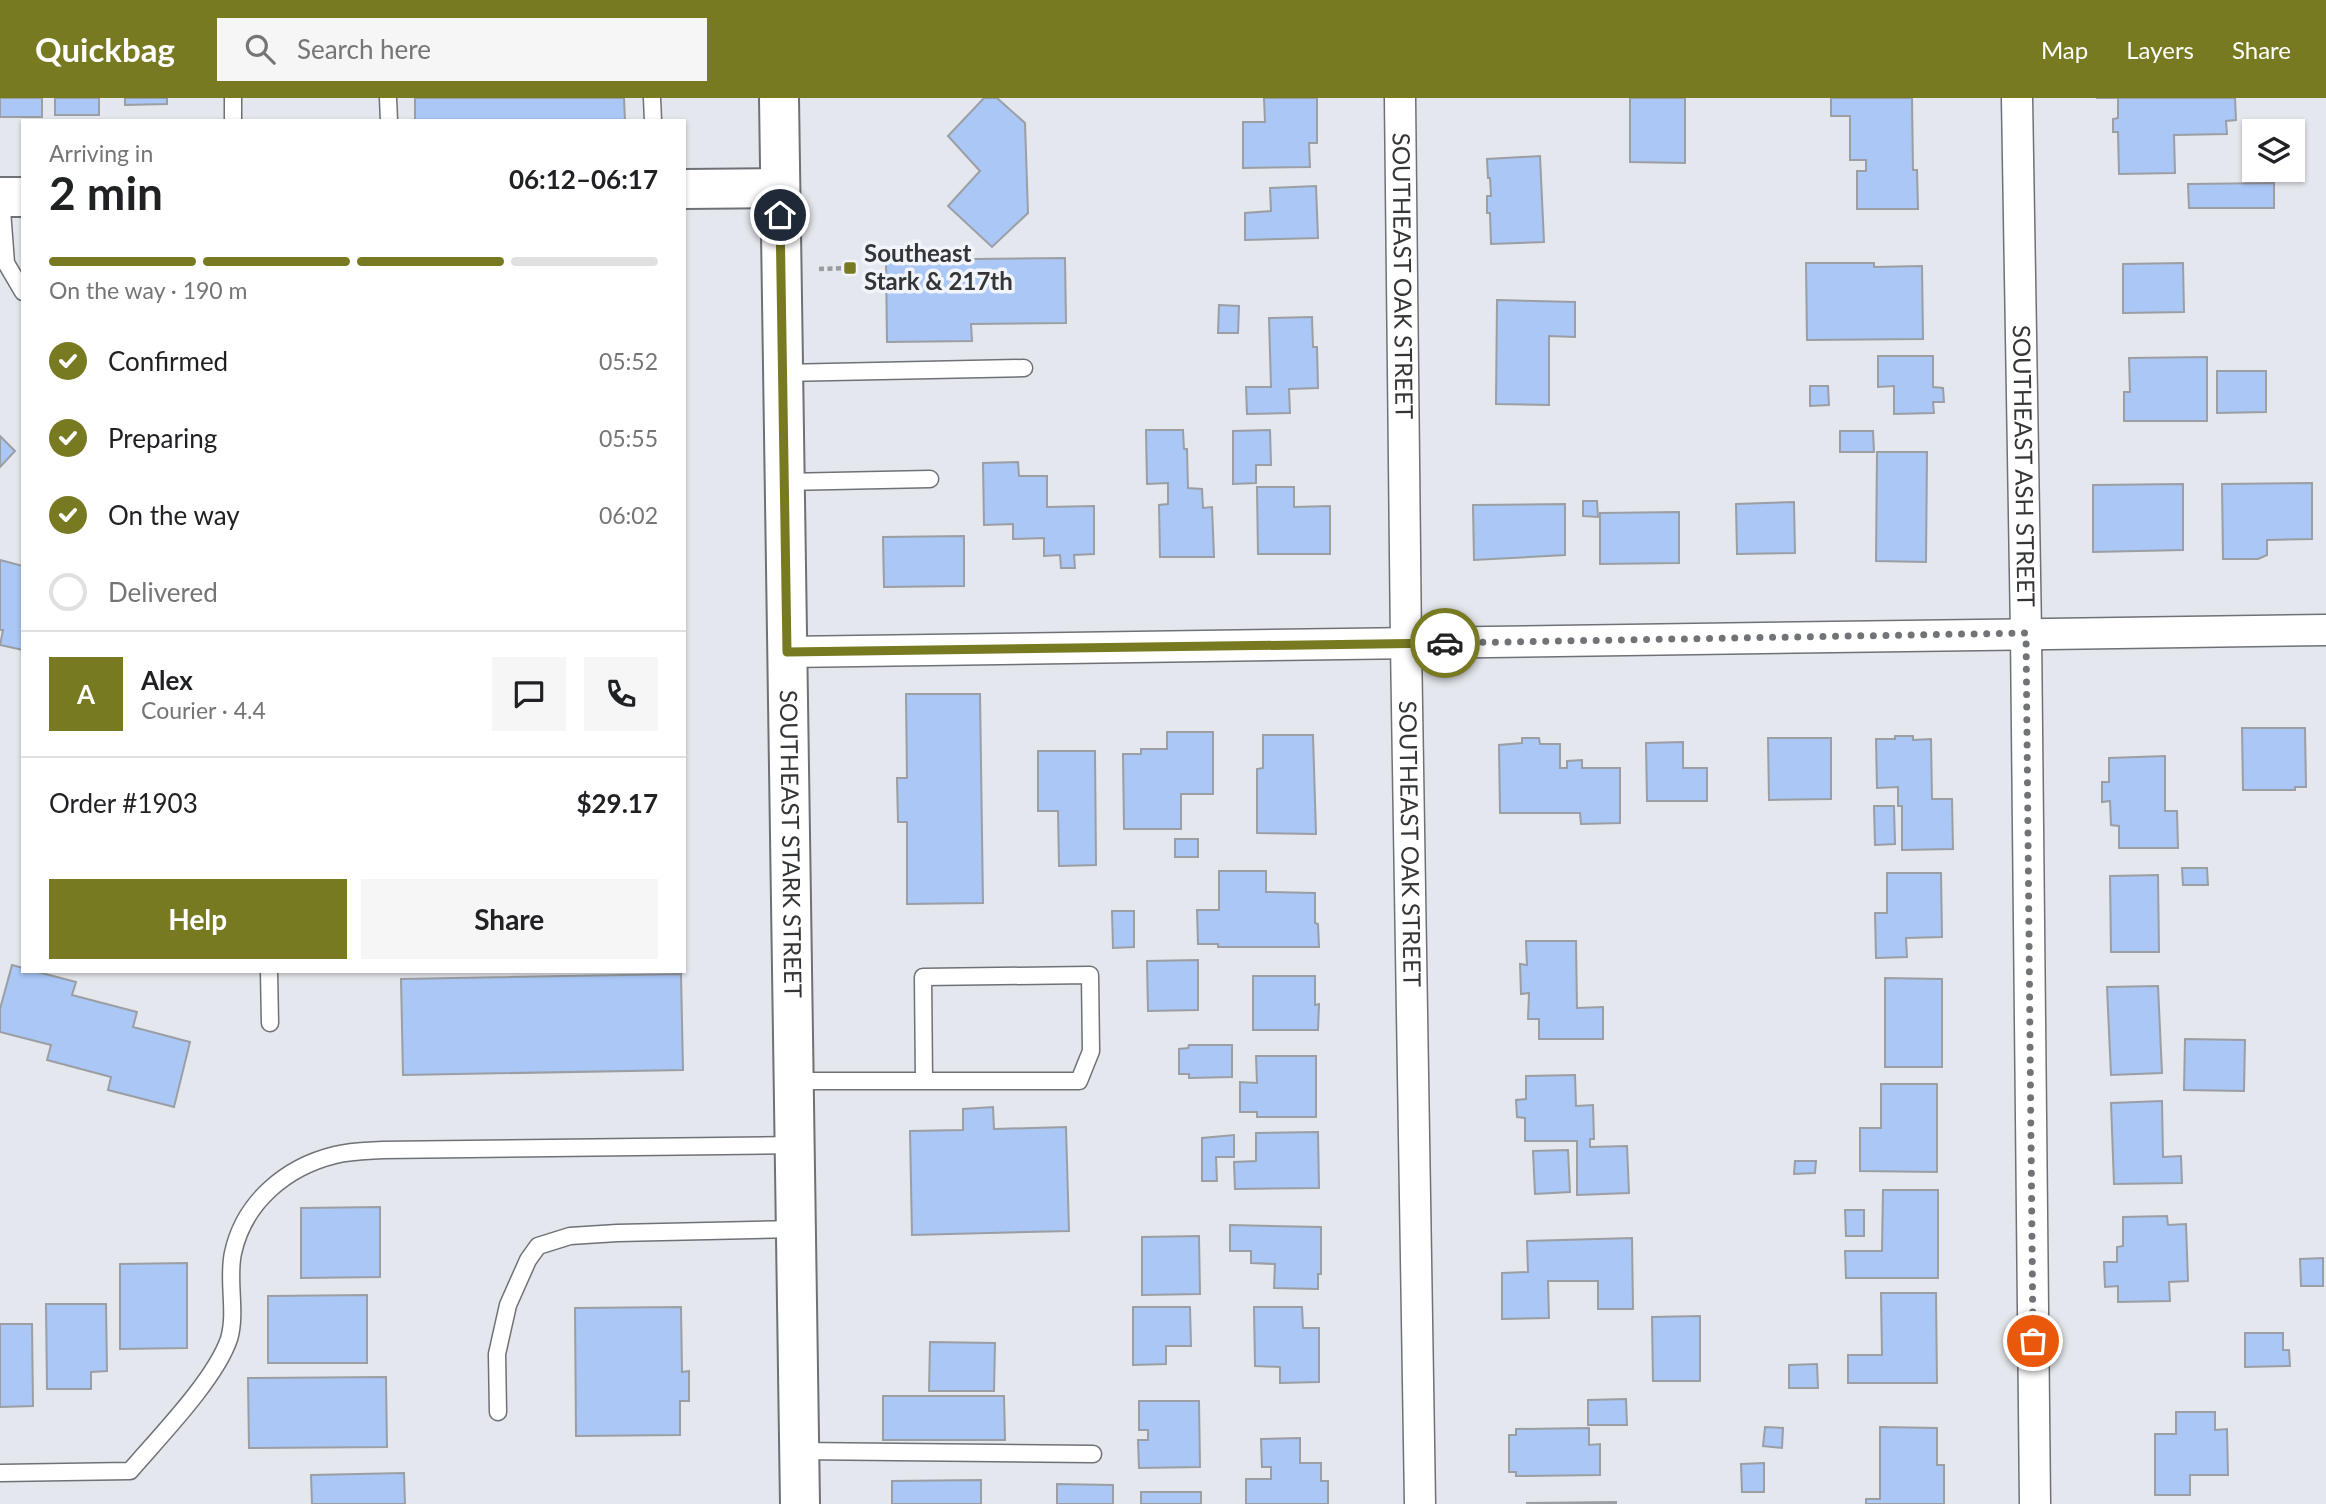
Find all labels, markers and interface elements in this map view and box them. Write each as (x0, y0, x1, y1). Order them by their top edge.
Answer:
search box (217, 18, 707, 81)
text: Quickbag (35, 29, 175, 69)
icon: search (241, 30, 279, 68)
text: Search here (297, 33, 431, 65)
text: Map (2041, 35, 2088, 64)
text: Layers (2126, 35, 2194, 64)
text: Share (2232, 35, 2291, 64)
map controls (2242, 119, 2305, 182)
button: layers (2242, 119, 2305, 182)
street label: SOUTHEAST OAK STREET (1387, 133, 1420, 419)
text: Arriving in (49, 139, 153, 167)
text: 06:12–06:17 (509, 163, 658, 195)
text: 2 min (49, 165, 163, 220)
pin (750, 185, 810, 245)
icon: home (761, 196, 799, 234)
place label: Southeast Stark & 217th (864, 238, 1013, 295)
marker: Southeast Stark & 217th (842, 260, 858, 276)
text: On the way · 190 m (49, 276, 248, 304)
street label: SOUTHEAST ASH STREET (2008, 325, 2042, 607)
icon: check (49, 342, 87, 380)
text: Confirmed (108, 345, 228, 377)
text: 05:52 (599, 347, 658, 375)
icon: check (49, 419, 87, 457)
text: Preparing (108, 422, 217, 454)
text: 05:55 (599, 424, 658, 452)
icon: check (49, 496, 87, 534)
text: On the way (108, 499, 240, 531)
text: 06:02 (599, 501, 658, 529)
text: Delivered (108, 576, 218, 608)
courier (1410, 608, 1480, 678)
icon: car (1426, 624, 1464, 662)
button: chat (492, 657, 566, 731)
button: phone (584, 657, 658, 731)
text: Alex (141, 664, 193, 696)
text: A (77, 678, 95, 710)
street label: SOUTHEAST STARK STREET (775, 690, 808, 998)
text: Courier · 4.4 (141, 696, 266, 724)
street label: SOUTHEAST OAK STREET (1394, 700, 1428, 987)
text: Order #1903 (49, 787, 198, 819)
text: $29.17 (576, 787, 658, 819)
button: Help (49, 879, 347, 959)
button: Share (361, 879, 658, 959)
pin (2003, 1311, 2063, 1371)
icon: bag (2014, 1322, 2052, 1360)

